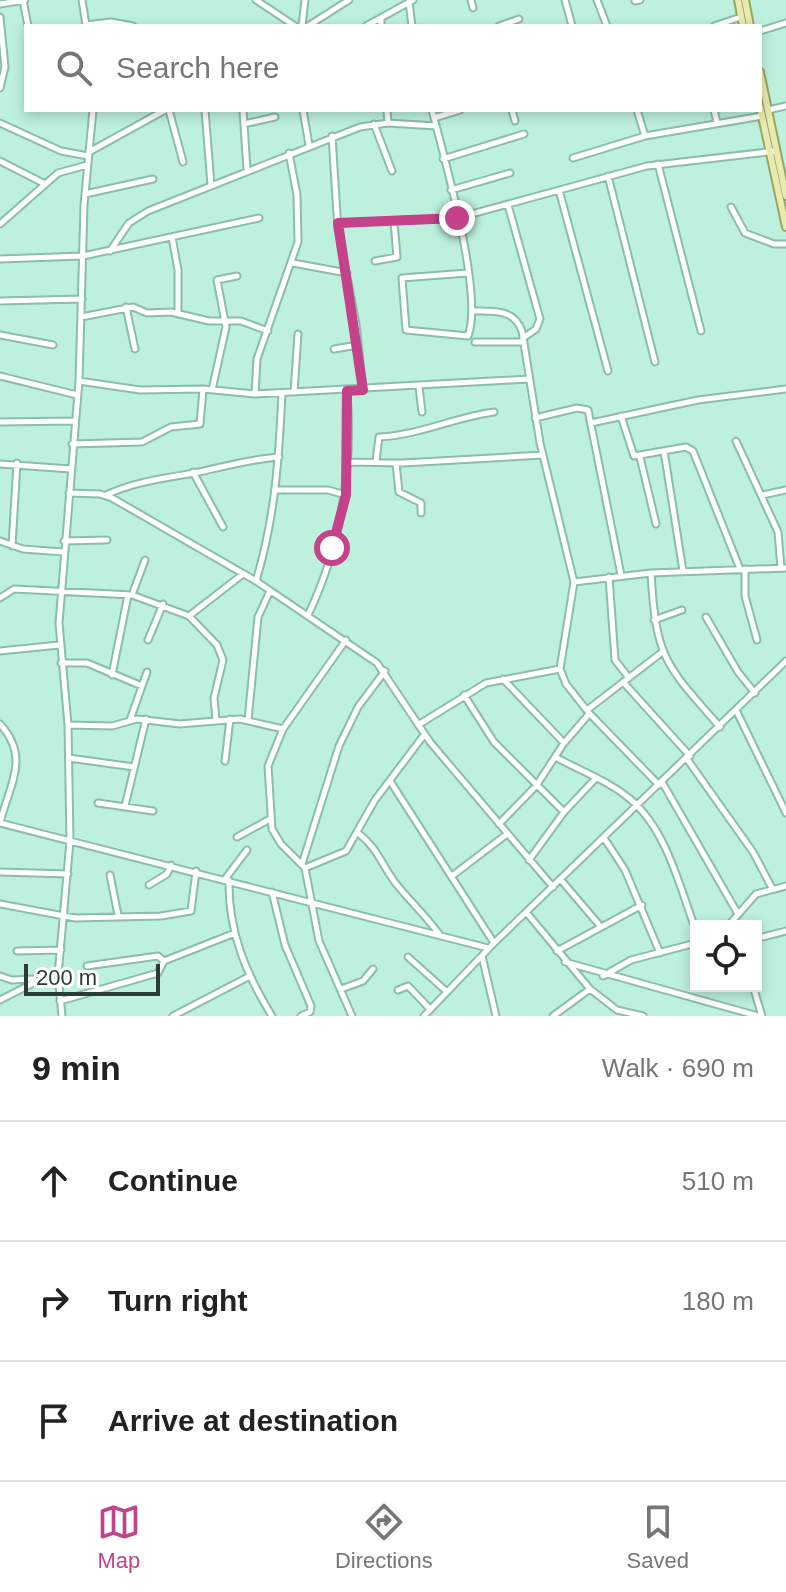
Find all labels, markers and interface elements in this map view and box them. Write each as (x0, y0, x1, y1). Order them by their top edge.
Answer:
search box (24, 24, 762, 112)
icon: search (52, 46, 96, 90)
text: Search here (116, 51, 279, 84)
route end (439, 200, 475, 236)
route start (314, 530, 350, 566)
map controls (690, 920, 762, 992)
button: locate (690, 920, 762, 992)
scale bar (24, 960, 160, 996)
text: 200 m (36, 965, 97, 990)
text: 9 min (32, 1049, 121, 1087)
text: Walk · 690 m (602, 1053, 754, 1083)
icon: ahead (32, 1159, 76, 1203)
text: Continue (108, 1164, 238, 1197)
text: 510 m (682, 1166, 754, 1196)
icon: right (32, 1279, 76, 1323)
text: Turn right (108, 1284, 247, 1317)
text: 180 m (682, 1286, 754, 1316)
icon: arrive (32, 1399, 76, 1443)
text: Arrive at destination (108, 1404, 398, 1437)
tab: Map (97, 1500, 141, 1574)
tab: Directions (335, 1500, 433, 1574)
tab: Saved (627, 1500, 689, 1574)

